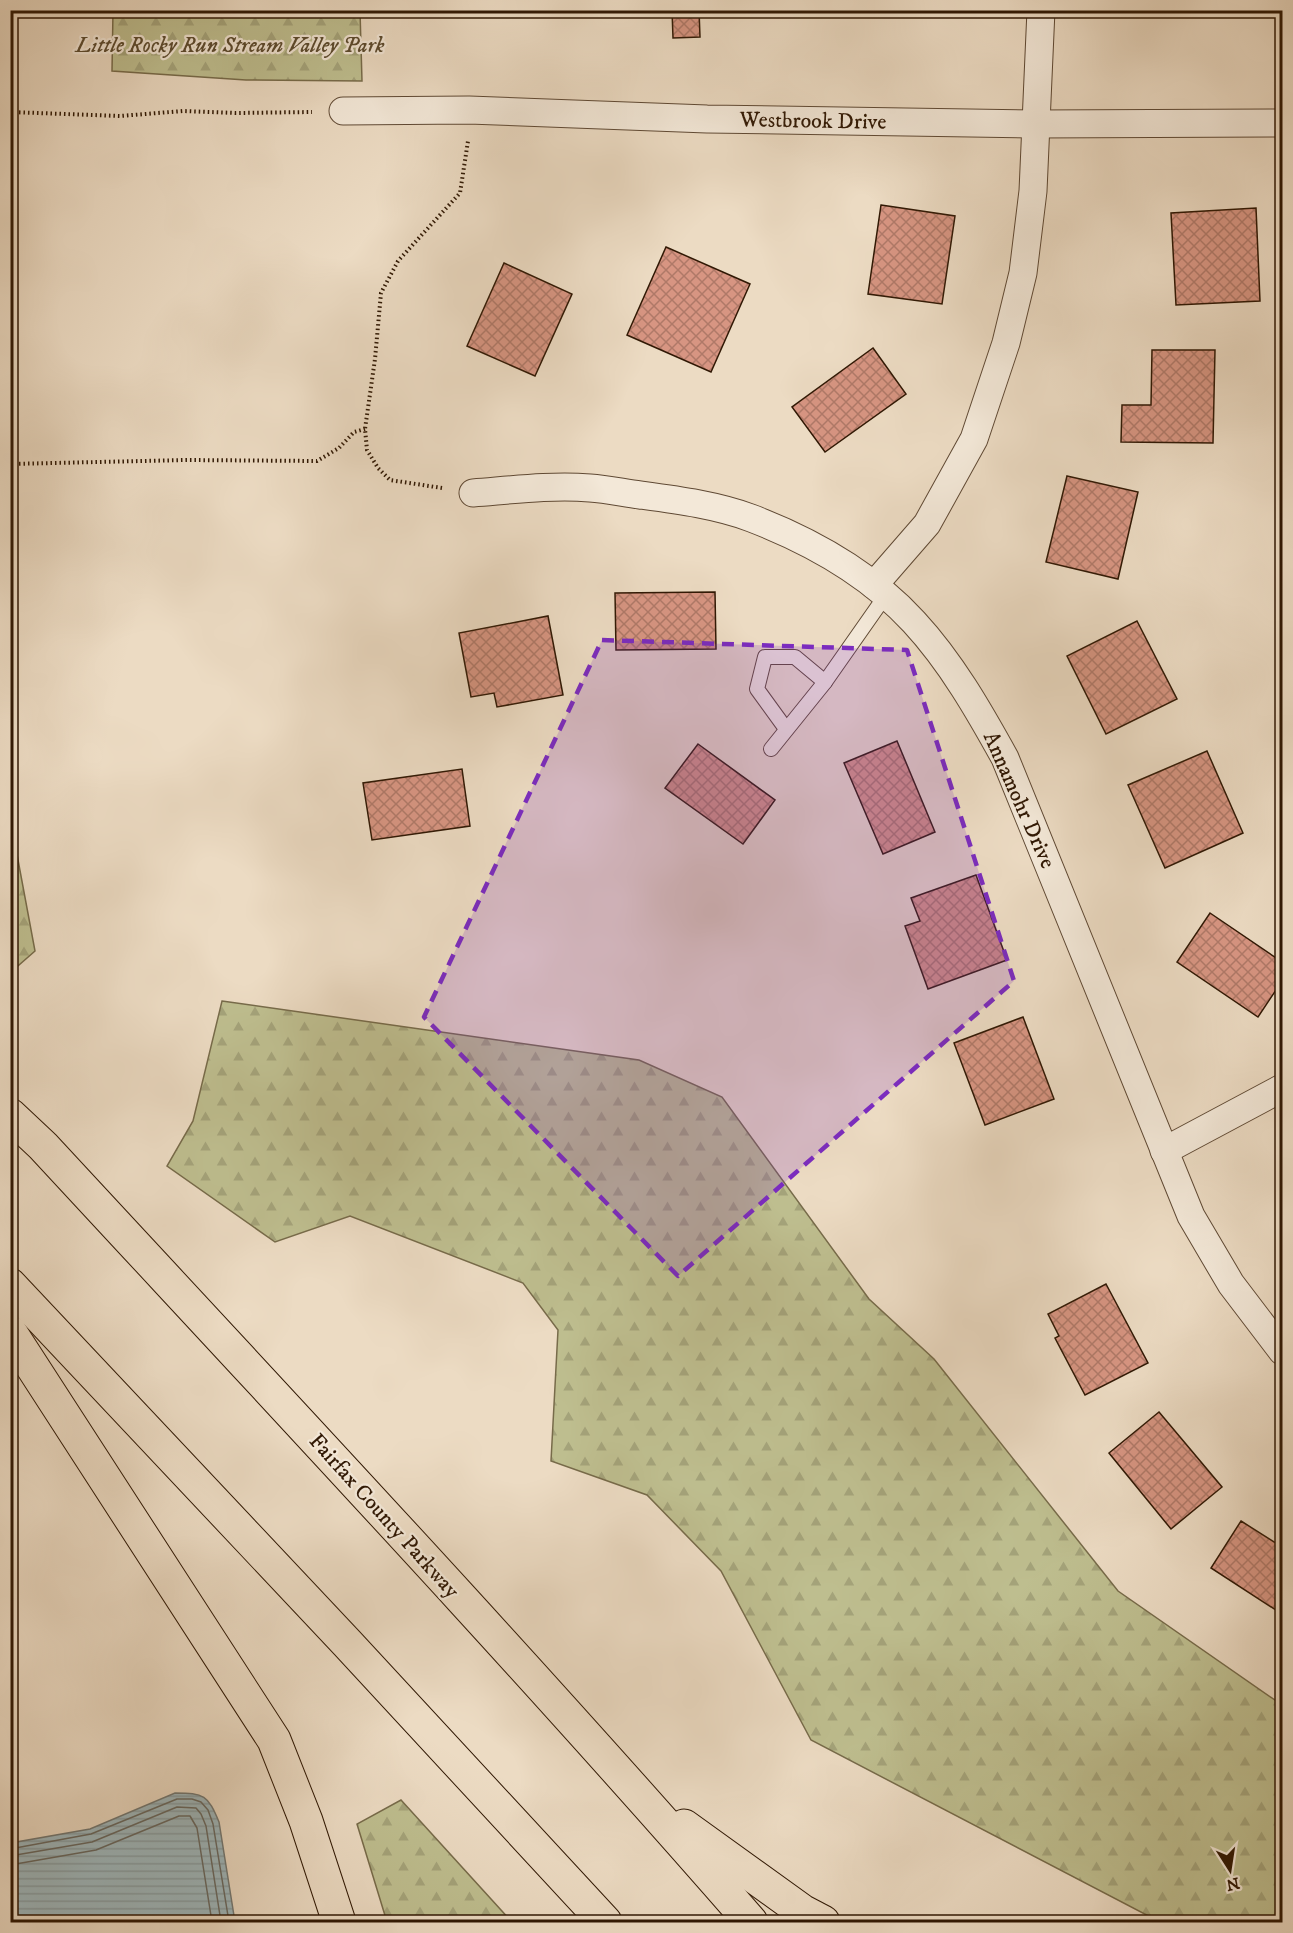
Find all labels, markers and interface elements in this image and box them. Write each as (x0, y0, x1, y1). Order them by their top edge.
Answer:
park label: Little Rocky Run Stream Valley Park (73, 32, 385, 59)
street label: Westbrook Drive (738, 106, 887, 136)
street label: Annamohr Drive (977, 727, 1061, 873)
street label: Fairfax County Parkway (303, 1428, 465, 1604)
north arrow (1200, 1840, 1260, 1900)
text: N (1224, 1873, 1241, 1895)

